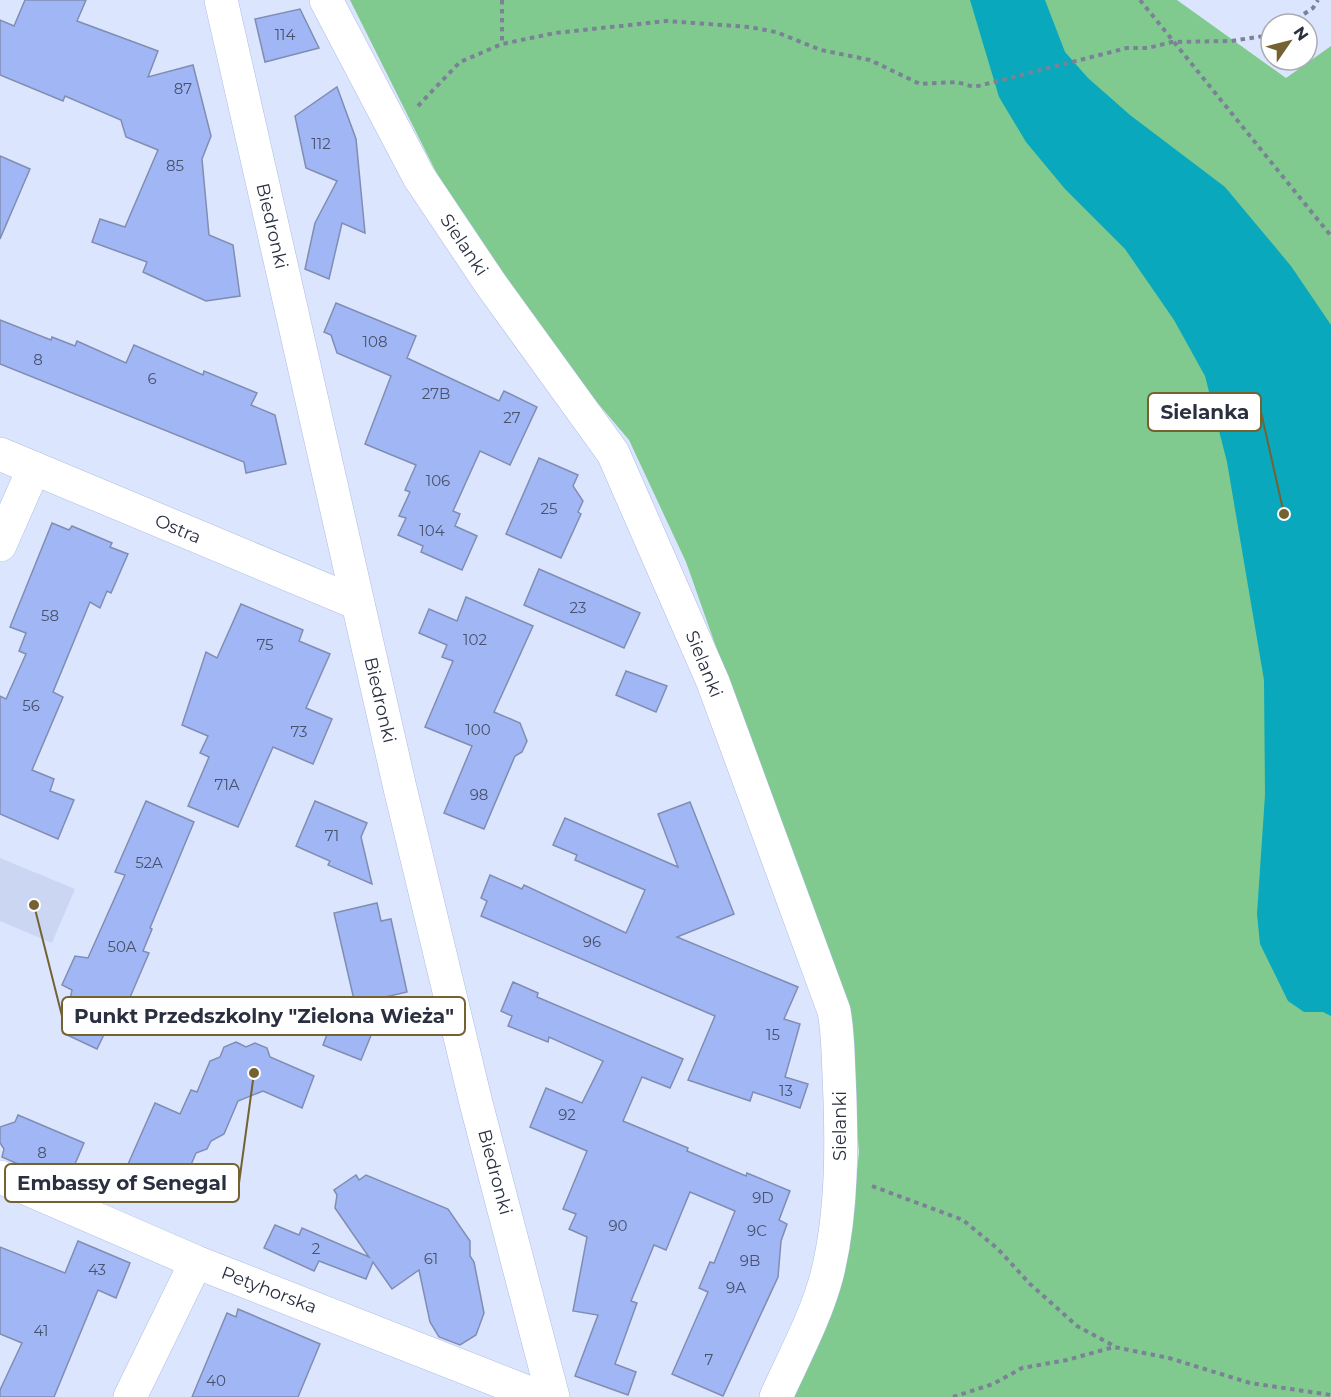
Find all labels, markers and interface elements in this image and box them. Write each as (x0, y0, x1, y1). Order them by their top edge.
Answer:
north arrow (1259, 12, 1319, 72)
text: N (1289, 23, 1312, 44)
house number: 114 (275, 25, 295, 44)
house number: 87 (174, 79, 192, 98)
house number: 112 (311, 134, 331, 153)
house number: 85 (166, 156, 184, 175)
street label: Biedronki (251, 181, 293, 271)
street label: Sielanki (435, 210, 493, 280)
house number: 108 (363, 332, 387, 351)
house number: 8 (33, 350, 43, 369)
house number: 6 (147, 369, 157, 388)
house number: 27B (422, 384, 450, 403)
callout: Sielanka (1148, 393, 1261, 431)
text: Sielanka (1161, 400, 1249, 424)
house number: 27 (503, 408, 521, 427)
house number: 106 (426, 471, 450, 490)
house number: 25 (540, 499, 558, 518)
street label: Ostra (151, 509, 205, 549)
house number: 104 (419, 521, 445, 540)
house number: 23 (570, 598, 586, 617)
house number: 58 (41, 606, 59, 625)
street label: Sielanki (681, 627, 727, 701)
house number: 102 (463, 630, 487, 649)
house number: 75 (256, 635, 274, 654)
street label: Biedronki (359, 655, 401, 745)
house number: 56 (22, 696, 40, 715)
house number: 100 (465, 720, 491, 739)
house number: 73 (290, 722, 308, 741)
house number: 71A (214, 775, 240, 794)
house number: 98 (470, 785, 488, 804)
house number: 71 (325, 826, 339, 845)
house number: 52A (135, 853, 163, 872)
house number: 96 (583, 932, 601, 951)
house number: 50A (107, 937, 137, 956)
callout: Punkt Przedszkolny "Zielona Wieża" (62, 997, 465, 1035)
text: Punkt Przedszkolny "Zielona Wieża" (74, 1004, 454, 1028)
house number: 15 (766, 1025, 780, 1044)
house number: 13 (779, 1081, 793, 1100)
street label: Sielanki (829, 1091, 851, 1161)
house number: 92 (558, 1105, 576, 1124)
street label: Biedronki (473, 1127, 517, 1217)
house number: 8 (37, 1143, 47, 1162)
callout: Embassy of Senegal (5, 1164, 239, 1202)
text: Embassy of Senegal (17, 1171, 227, 1195)
house number: 9D (752, 1188, 774, 1207)
house number: 90 (608, 1216, 628, 1235)
house number: 9C (747, 1221, 767, 1240)
house number: 2 (312, 1239, 320, 1258)
house number: 61 (424, 1249, 438, 1268)
house number: 9B (740, 1251, 760, 1270)
house number: 43 (88, 1260, 106, 1279)
street label: Petyhorska (218, 1262, 320, 1318)
house number: 9A (726, 1278, 746, 1297)
house number: 41 (34, 1321, 48, 1340)
house number: 7 (705, 1350, 714, 1369)
house number: 40 (206, 1371, 226, 1390)

